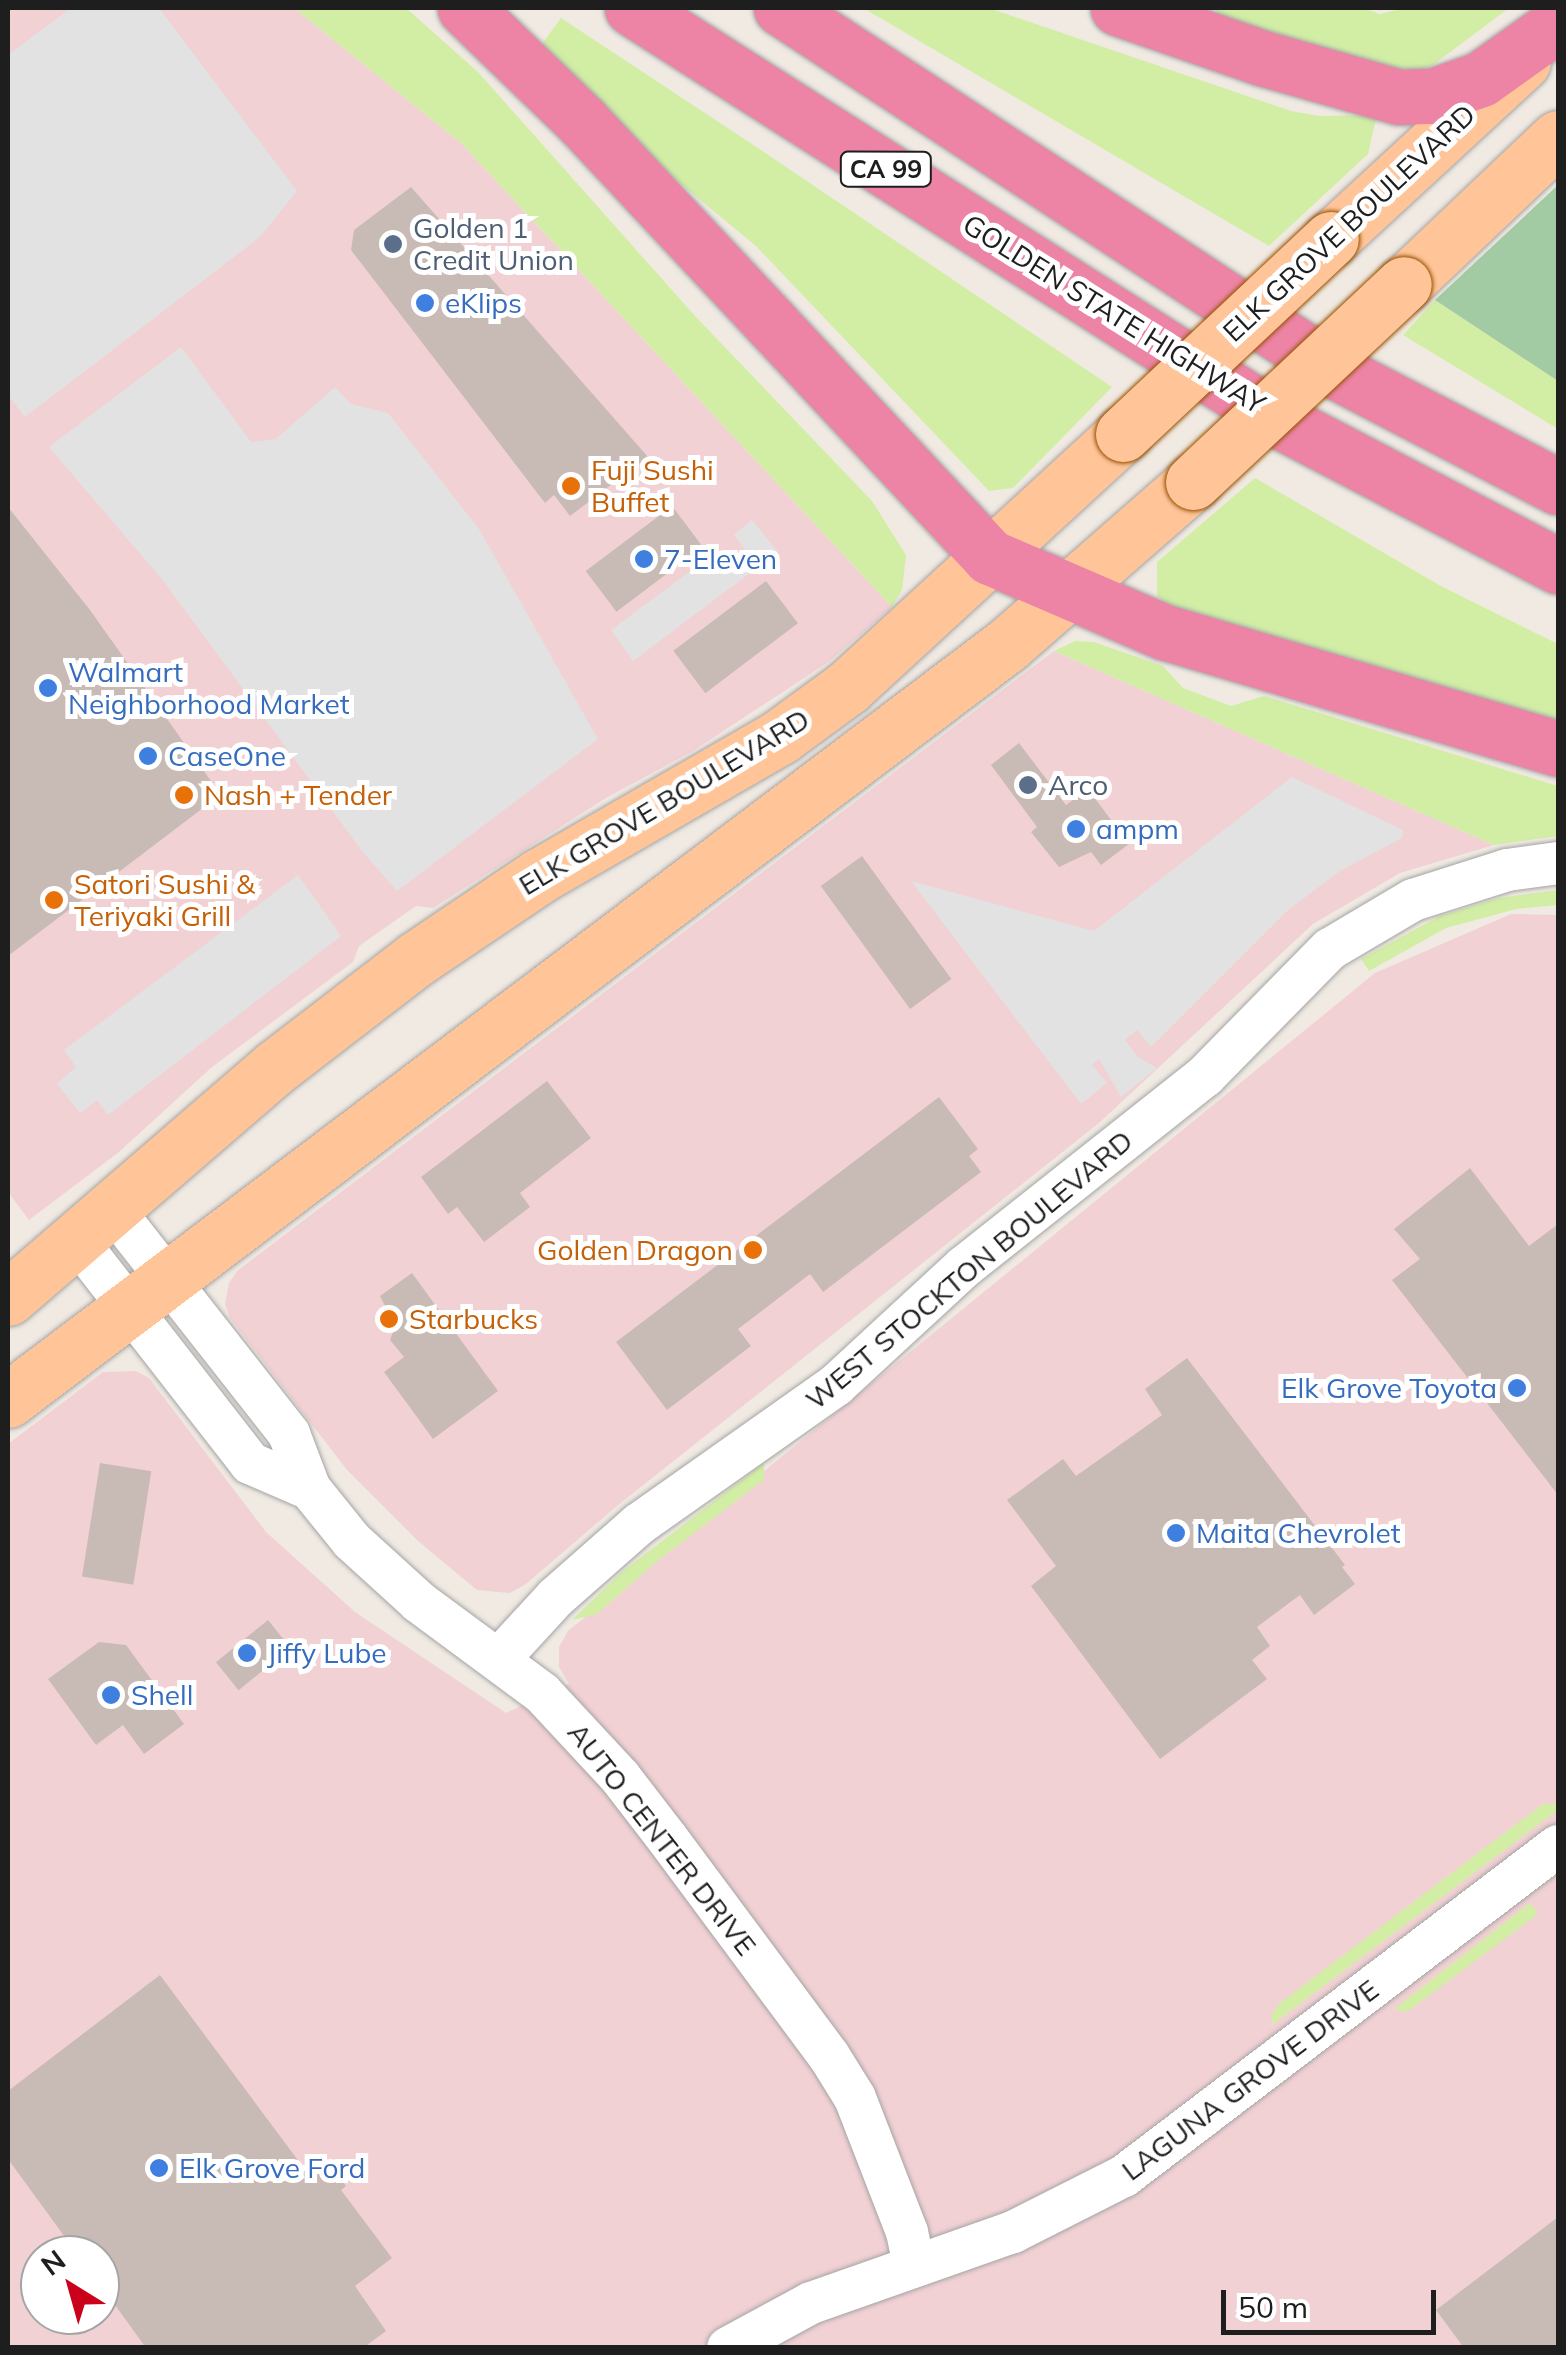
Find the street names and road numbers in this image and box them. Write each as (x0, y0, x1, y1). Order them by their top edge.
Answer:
street label: ELK GROVE BOULEVARD (1216, 97, 1482, 349)
road number: CA 99 (838, 149, 934, 189)
street label: GOLDEN STATE HIGHWAY (957, 207, 1271, 421)
street label: ELK GROVE BOULEVARD (513, 702, 815, 902)
street label: WEST STOCKTON BOULEVARD (799, 1123, 1139, 1417)
street label: AUTO CENTER DRIVE (561, 1716, 763, 1962)
street label: LAGUNA GROVE DRIVE (1115, 1973, 1385, 2187)

